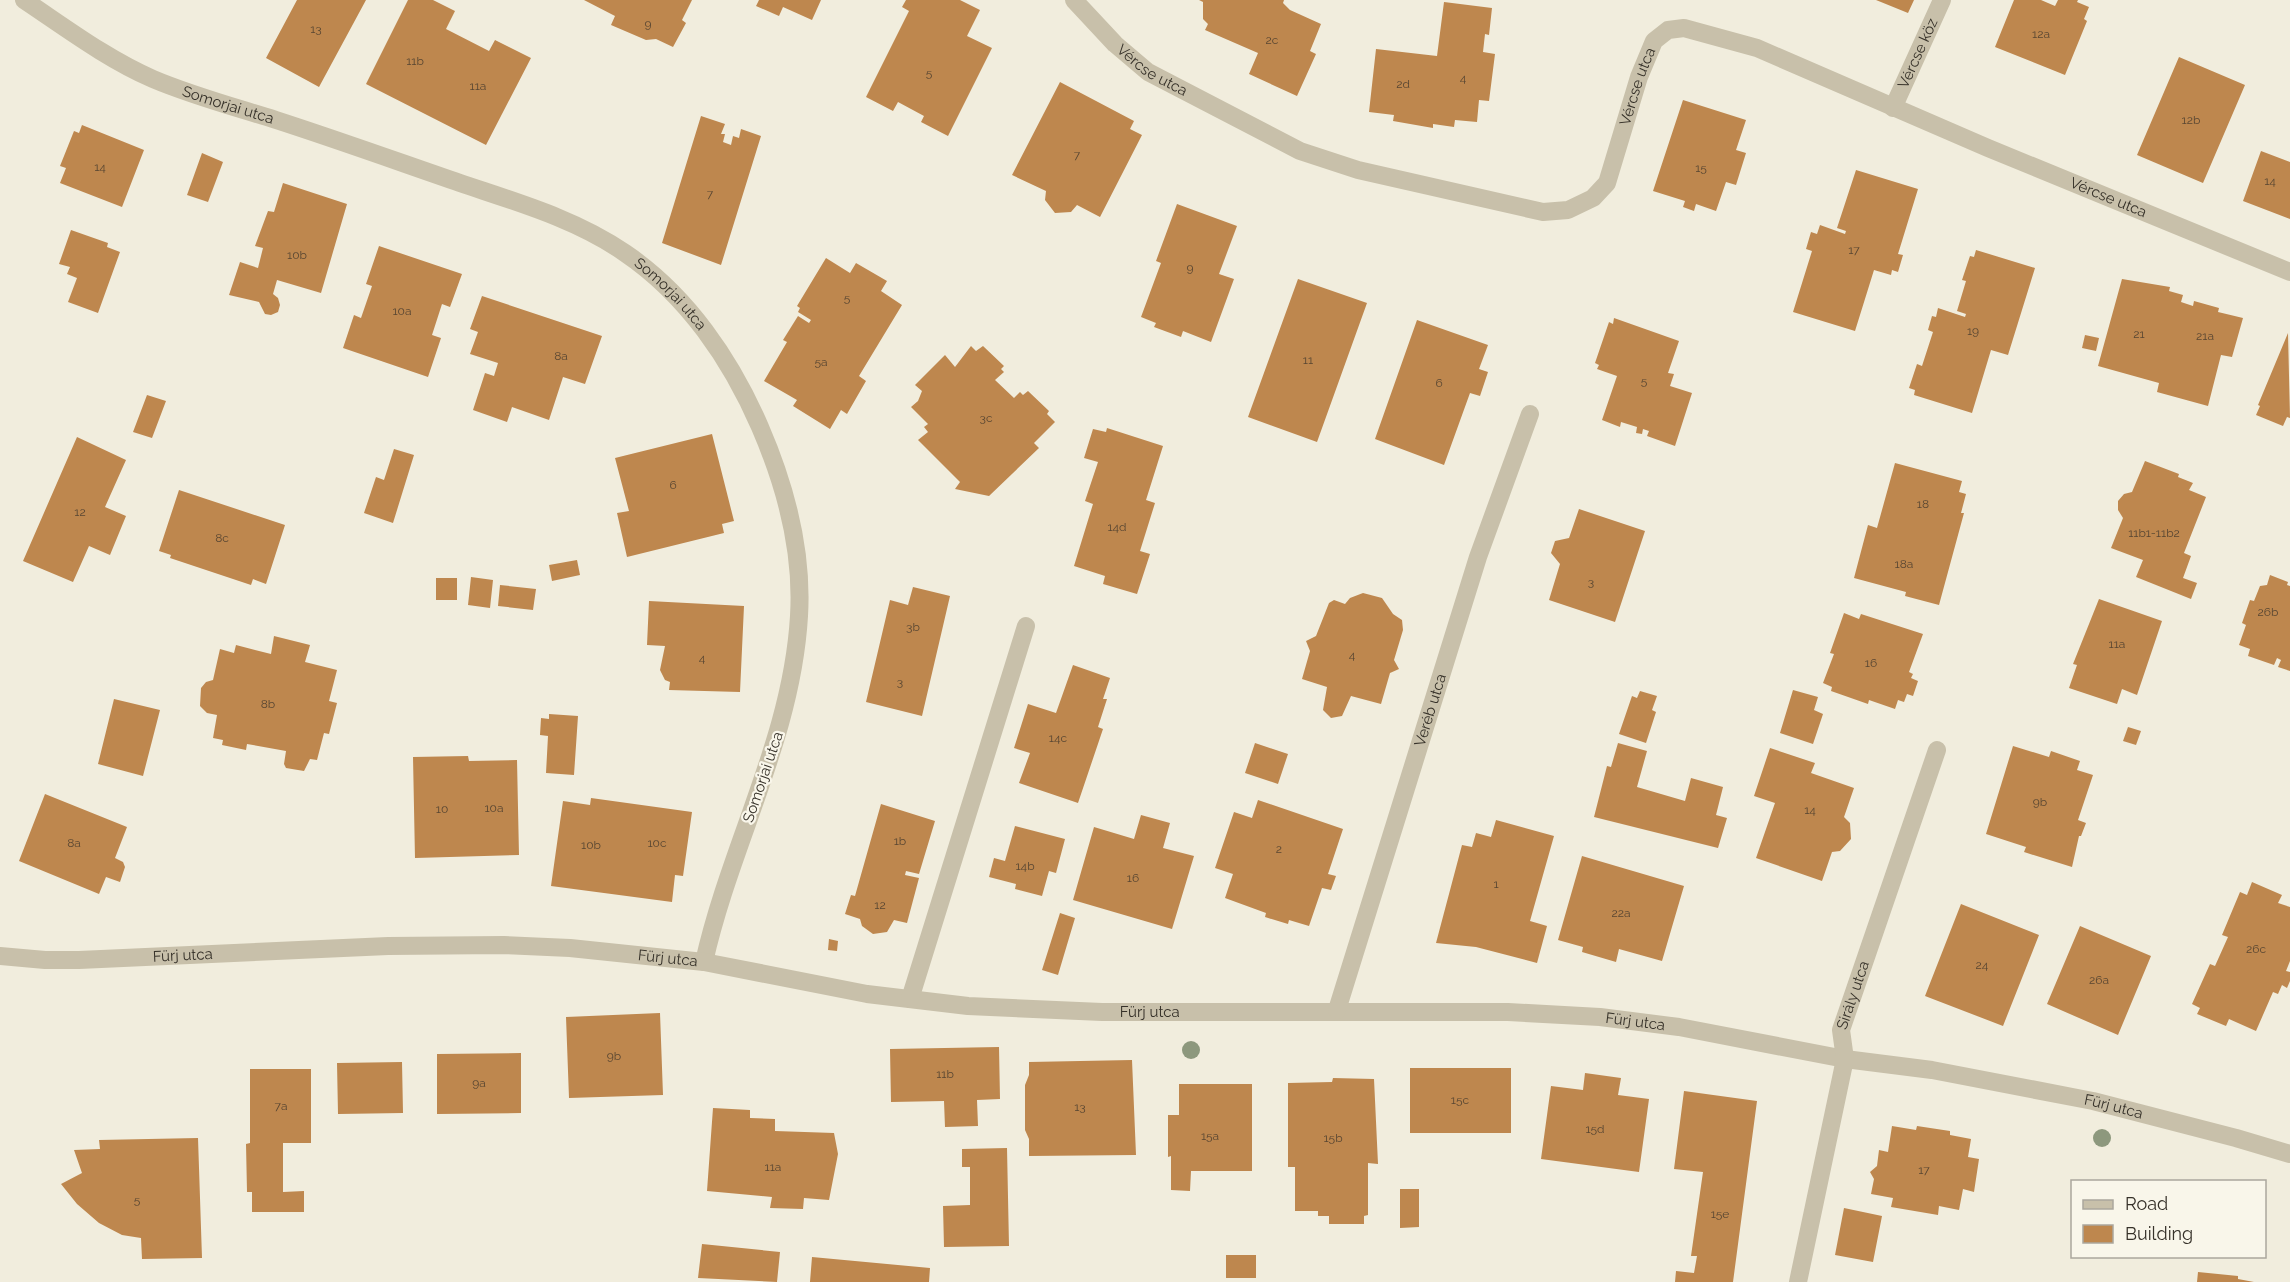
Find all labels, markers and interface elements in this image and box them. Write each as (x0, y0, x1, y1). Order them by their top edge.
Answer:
street label: Vércse köz (1894, 16, 1941, 91)
house number: 9 (644, 17, 652, 31)
house number: 13 (310, 22, 322, 36)
house number: 12a (2032, 27, 2050, 41)
house number: 2c (1266, 33, 1279, 47)
street label: Vércse utca (1113, 40, 1191, 100)
street label: Vércse utca (1616, 45, 1659, 128)
house number: 11b (406, 54, 424, 68)
house number: 5 (926, 66, 933, 80)
house number: 4 (1460, 71, 1467, 85)
house number: 2d (1396, 77, 1410, 91)
house number: 11a (470, 79, 486, 93)
street label: Somorjai utca (180, 82, 276, 128)
house number: 12b (2182, 113, 2200, 127)
house number: 7 (1074, 148, 1081, 162)
house number: 14 (94, 160, 106, 174)
house number: 15 (1695, 161, 1707, 175)
street label: Vércse utca (2067, 174, 2149, 221)
house number: 14 (2264, 174, 2276, 188)
house number: 7 (707, 187, 714, 201)
house number: 17 (1848, 243, 1860, 257)
house number: 10b (287, 248, 307, 262)
street label: Somorjai utca (631, 254, 710, 334)
house number: 9 (1186, 261, 1194, 275)
house number: 5 (844, 291, 851, 305)
house number: 10a (392, 304, 412, 318)
house number: 19 (1967, 324, 1979, 338)
house number: 21 (2133, 327, 2145, 341)
house number: 21a (2196, 329, 2214, 343)
house number: 8a (554, 349, 568, 363)
house number: 11 (1303, 353, 1313, 367)
house number: 5a (814, 355, 828, 369)
house number: 5 (1641, 374, 1648, 388)
house number: 6 (1435, 376, 1443, 390)
house number: 3c (980, 411, 993, 425)
house number: 6 (669, 478, 677, 492)
house number: 18 (1917, 497, 1929, 511)
house number: 12 (74, 505, 86, 519)
house number: 14d (1107, 520, 1127, 534)
house number: 11b1-11b2 (2128, 526, 2180, 540)
house number: 8c (215, 531, 229, 545)
house number: 18a (1895, 557, 1913, 571)
house number: 3 (1588, 575, 1594, 589)
house number: 26b (2258, 605, 2278, 619)
house number: 3b (906, 620, 920, 634)
house number: 11a (2109, 637, 2125, 651)
house number: 4 (1349, 648, 1356, 662)
house number: 4 (699, 651, 706, 665)
house number: 16 (1865, 656, 1877, 670)
street label: Veréb utca (1411, 672, 1450, 749)
house number: 3 (897, 675, 903, 689)
house number: 8b (261, 697, 275, 711)
street label: Somorjai utca (739, 729, 787, 825)
house number: 14c (1049, 731, 1068, 745)
house number: 9b (2033, 795, 2047, 809)
house number: 10a (484, 801, 504, 815)
house number: 10 (436, 802, 448, 816)
house number: 14 (1804, 803, 1816, 817)
house number: 1b (894, 834, 906, 848)
house number: 8a (67, 836, 81, 850)
house number: 10c (647, 836, 667, 850)
house number: 10b (581, 838, 601, 852)
house number: 2 (1276, 842, 1282, 856)
house number: 14b (1015, 859, 1035, 873)
house number: 16 (1127, 871, 1139, 885)
house number: 1 (1493, 877, 1499, 891)
house number: 12 (874, 898, 886, 912)
house number: 22a (1611, 906, 1631, 920)
house number: 26c (2246, 942, 2266, 956)
street label: Fürj utca (152, 945, 213, 966)
street label: Fürj utca (637, 946, 699, 970)
street label: Sirály utca (1833, 958, 1873, 1032)
house number: 24 (1976, 958, 1989, 972)
house number: 26a (2089, 973, 2109, 987)
street label: Fürj utca (1120, 1003, 1180, 1021)
street label: Fürj utca (1604, 1009, 1666, 1034)
house number: 9b (607, 1049, 621, 1063)
house number: 11b (936, 1067, 954, 1081)
house number: 9a (472, 1076, 486, 1090)
street label: Fürj utca (2083, 1091, 2145, 1123)
house number: 15c (1451, 1093, 1470, 1107)
house number: 7a (275, 1099, 287, 1113)
house number: 13 (1074, 1100, 1086, 1114)
house number: 15d (1585, 1122, 1605, 1136)
house number: 15a (1201, 1129, 1219, 1143)
house number: 15b (1323, 1131, 1343, 1145)
house number: 11a (765, 1160, 781, 1174)
house number: 17 (1918, 1163, 1930, 1177)
legend (2071, 1180, 2266, 1258)
house number: 5 (134, 1193, 141, 1207)
text: Road (2125, 1193, 2168, 1214)
house number: 15e (1711, 1207, 1729, 1221)
text: Building (2125, 1223, 2193, 1244)

